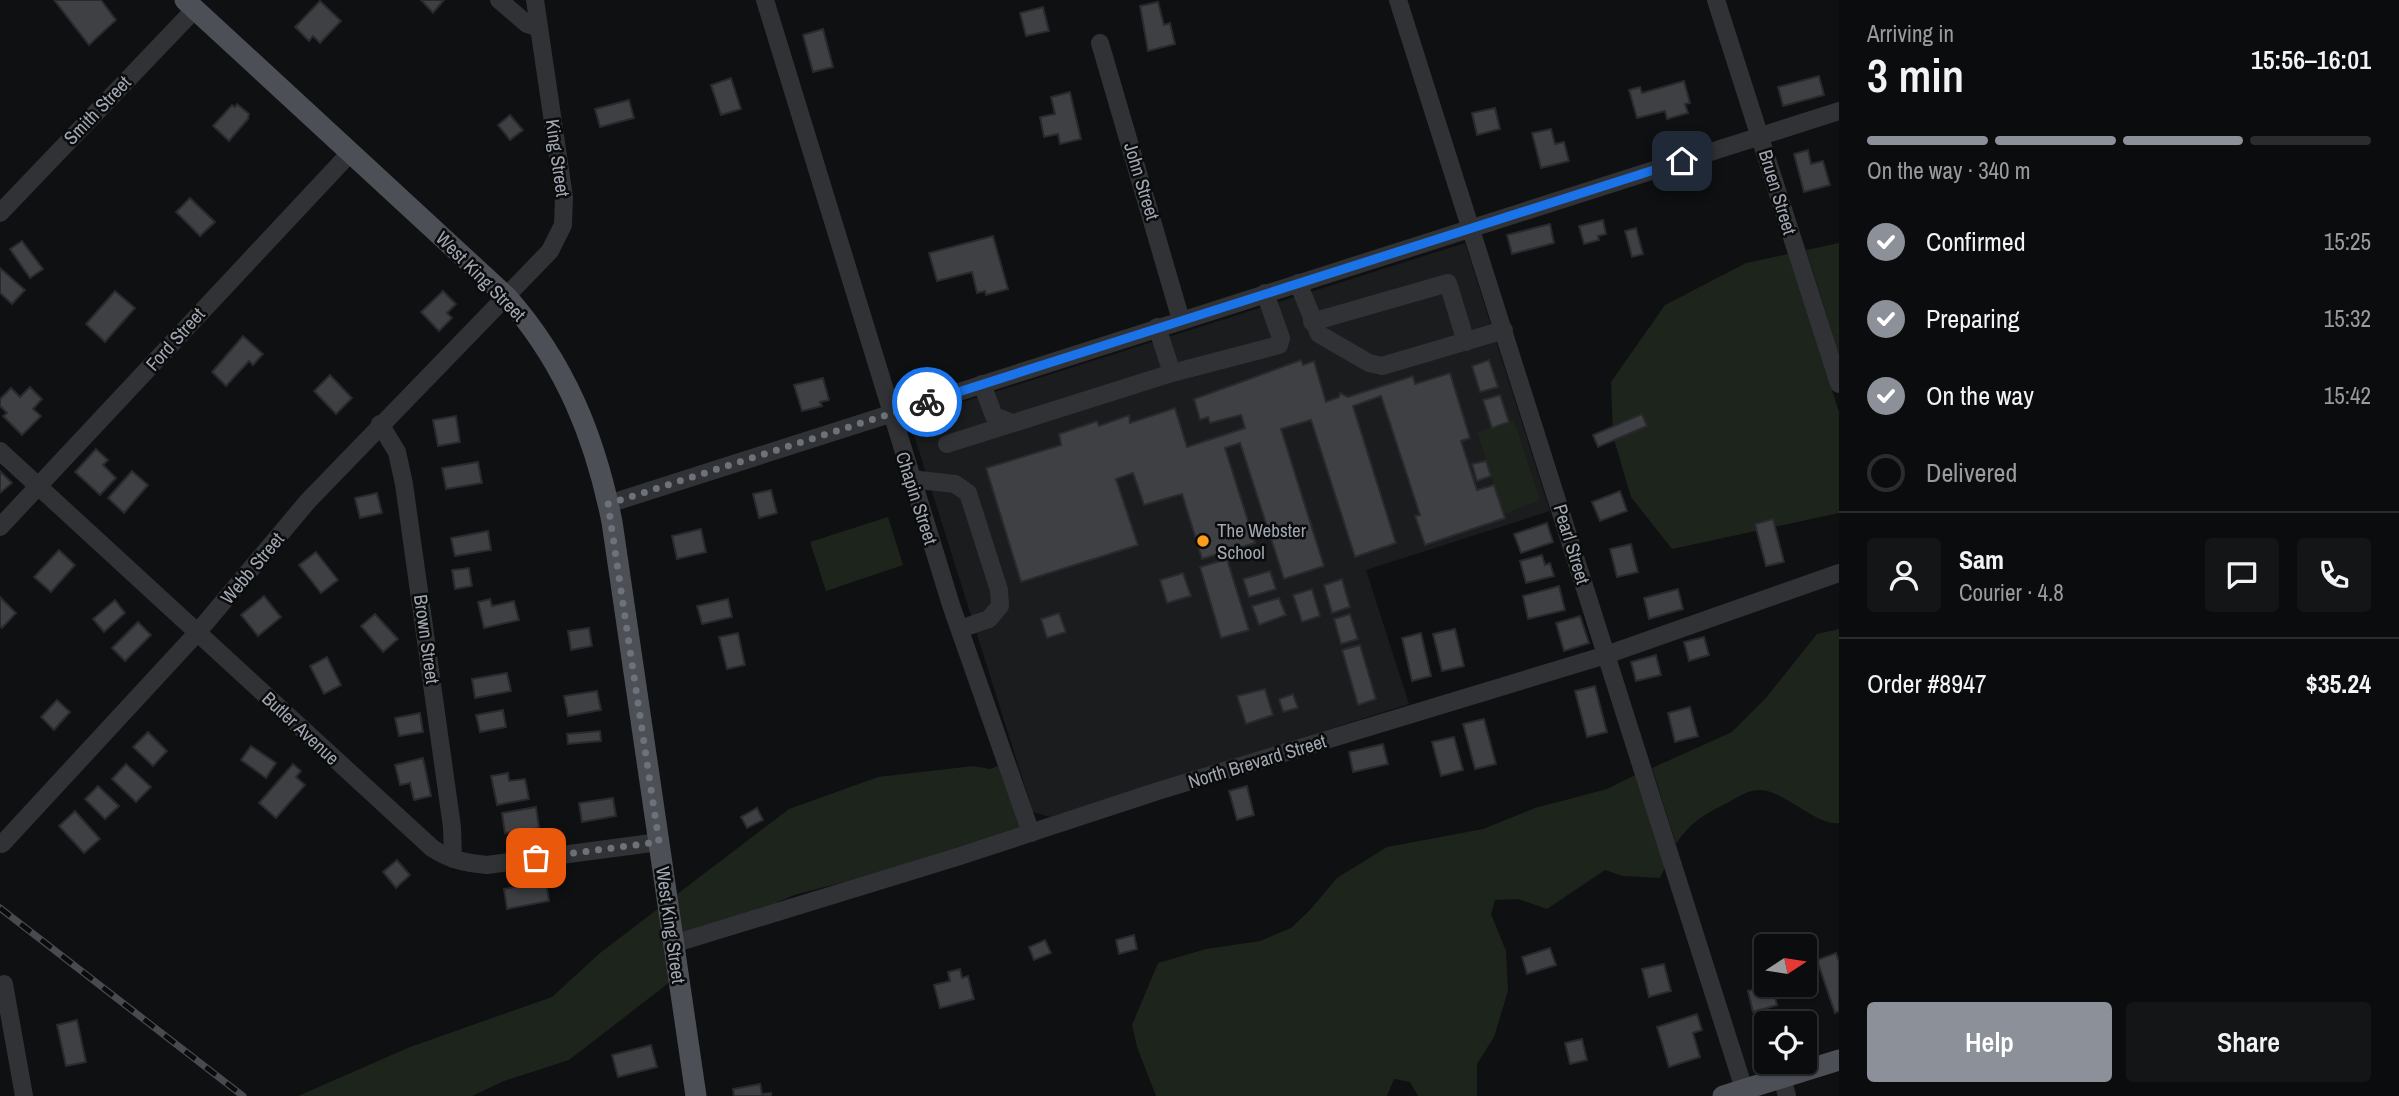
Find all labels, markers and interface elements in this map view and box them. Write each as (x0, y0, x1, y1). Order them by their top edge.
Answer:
text: Arriving in (1867, 18, 1954, 49)
text: 15:56–16:01 (2251, 42, 2371, 77)
text: 3 min (1867, 44, 1964, 106)
street label: Smith Street (58, 69, 137, 150)
street label: King Street (540, 118, 576, 199)
pin (1652, 131, 1712, 191)
street label: John Street (1118, 139, 1166, 224)
icon: home (1663, 142, 1701, 180)
street label: Bruen Street (1753, 146, 1803, 238)
text: On the way · 340 m (1867, 155, 2031, 186)
icon: check (1867, 223, 1905, 261)
text: Confirmed (1926, 224, 2026, 259)
street label: West King Street (430, 225, 532, 327)
text: 15:25 (2324, 226, 2371, 257)
icon: check (1867, 300, 1905, 338)
street label: Ford Street (140, 301, 211, 376)
text: Preparing (1926, 301, 2020, 336)
text: 15:32 (2324, 303, 2371, 334)
courier (892, 367, 962, 437)
icon: check (1867, 377, 1905, 415)
text: On the way (1926, 378, 2034, 413)
text: 15:42 (2324, 380, 2371, 411)
icon: bike (908, 383, 946, 421)
street label: Chapin Street (890, 448, 944, 548)
text: Delivered (1926, 455, 2017, 490)
street label: Pearl Street (1548, 501, 1597, 588)
place label: The Webster School (1217, 517, 1307, 565)
street label: Webb Street (214, 526, 290, 609)
marker: The Webster School (1195, 533, 1211, 549)
button: person (1867, 538, 1941, 612)
button: chat (2205, 538, 2279, 612)
button: phone (2297, 538, 2371, 612)
text: Sam (1959, 542, 2004, 577)
text: Courier · 4.8 (1959, 577, 2064, 608)
street label: Brown Street (408, 593, 446, 686)
text: Order #8947 (1867, 666, 1987, 701)
text: $35.24 (2306, 666, 2371, 701)
street label: Butler Avenue (257, 686, 345, 770)
street label: North Brevard Street (1185, 727, 1330, 794)
pin (506, 828, 566, 888)
icon: bag (517, 839, 555, 877)
street label: West King Street (650, 865, 692, 986)
north arrow (1754, 934, 1816, 998)
map controls (1754, 934, 1817, 1074)
button: Help (1867, 1002, 2112, 1082)
button: Share (2126, 1002, 2371, 1082)
button: locate (1754, 1011, 1817, 1074)

